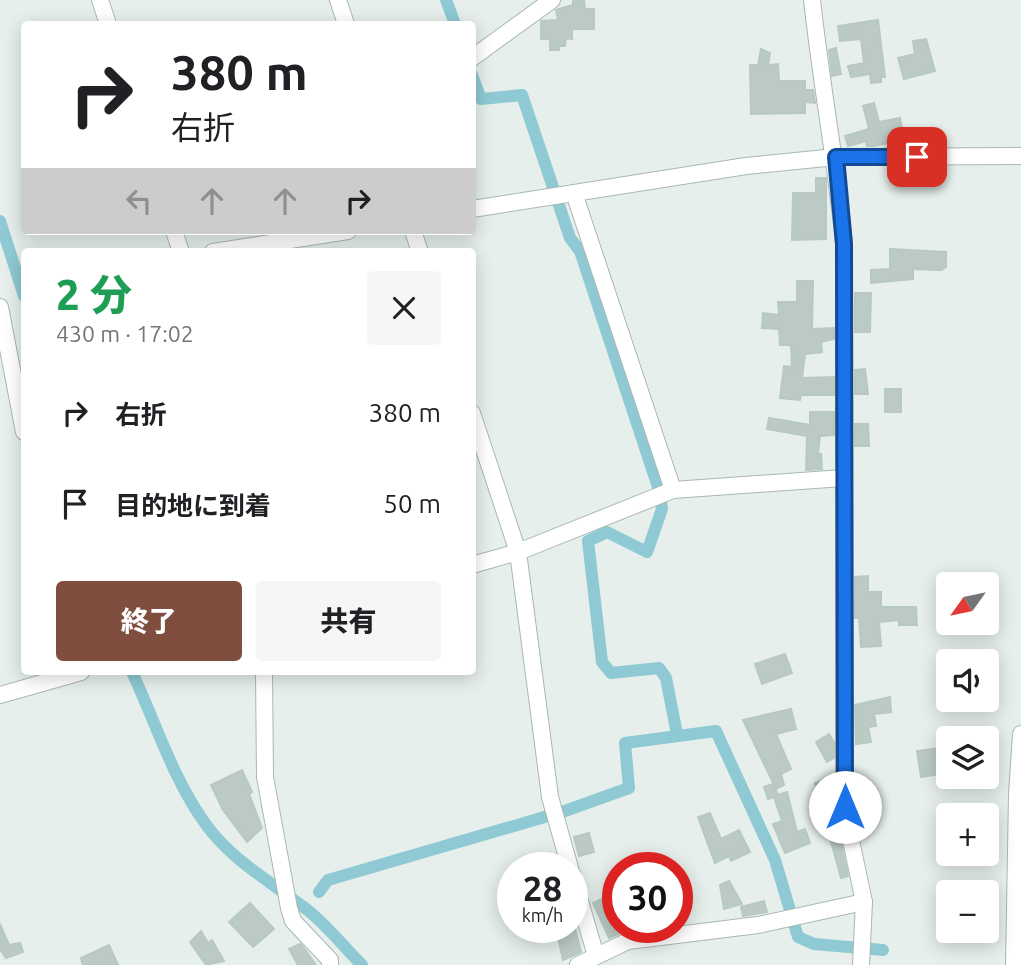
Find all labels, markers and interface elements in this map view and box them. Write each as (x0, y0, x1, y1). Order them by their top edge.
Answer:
text: 380 m (171, 44, 308, 99)
icon: right (56, 49, 147, 140)
text: 右折 (171, 109, 235, 145)
pin (887, 127, 947, 187)
icon: arrive (898, 138, 936, 176)
icon: left (120, 182, 158, 220)
icon: ahead (193, 182, 231, 220)
icon: ahead (266, 182, 304, 220)
icon: right (339, 182, 377, 220)
text: 2 分 (56, 271, 132, 318)
button: close (367, 271, 441, 345)
text: 430 m · 17:02 (56, 321, 194, 346)
icon: right (56, 394, 94, 432)
text: 380 m (369, 398, 441, 427)
text: 右折 (115, 400, 167, 429)
icon: arrive (56, 485, 94, 523)
text: 50 m (383, 489, 441, 518)
text: 目的地に到着 (115, 491, 271, 520)
north arrow (936, 572, 999, 635)
map controls (936, 572, 999, 943)
button: 終了 (56, 581, 242, 661)
button: 共有 (256, 581, 441, 661)
button: sound (936, 649, 999, 712)
button: layers (936, 726, 999, 789)
position arrow (808, 770, 882, 844)
button: + (936, 803, 999, 866)
speed limit sign: 30 (602, 852, 693, 943)
text: 28 (523, 868, 562, 908)
button: − (936, 880, 999, 943)
text: km/h (522, 905, 563, 925)

